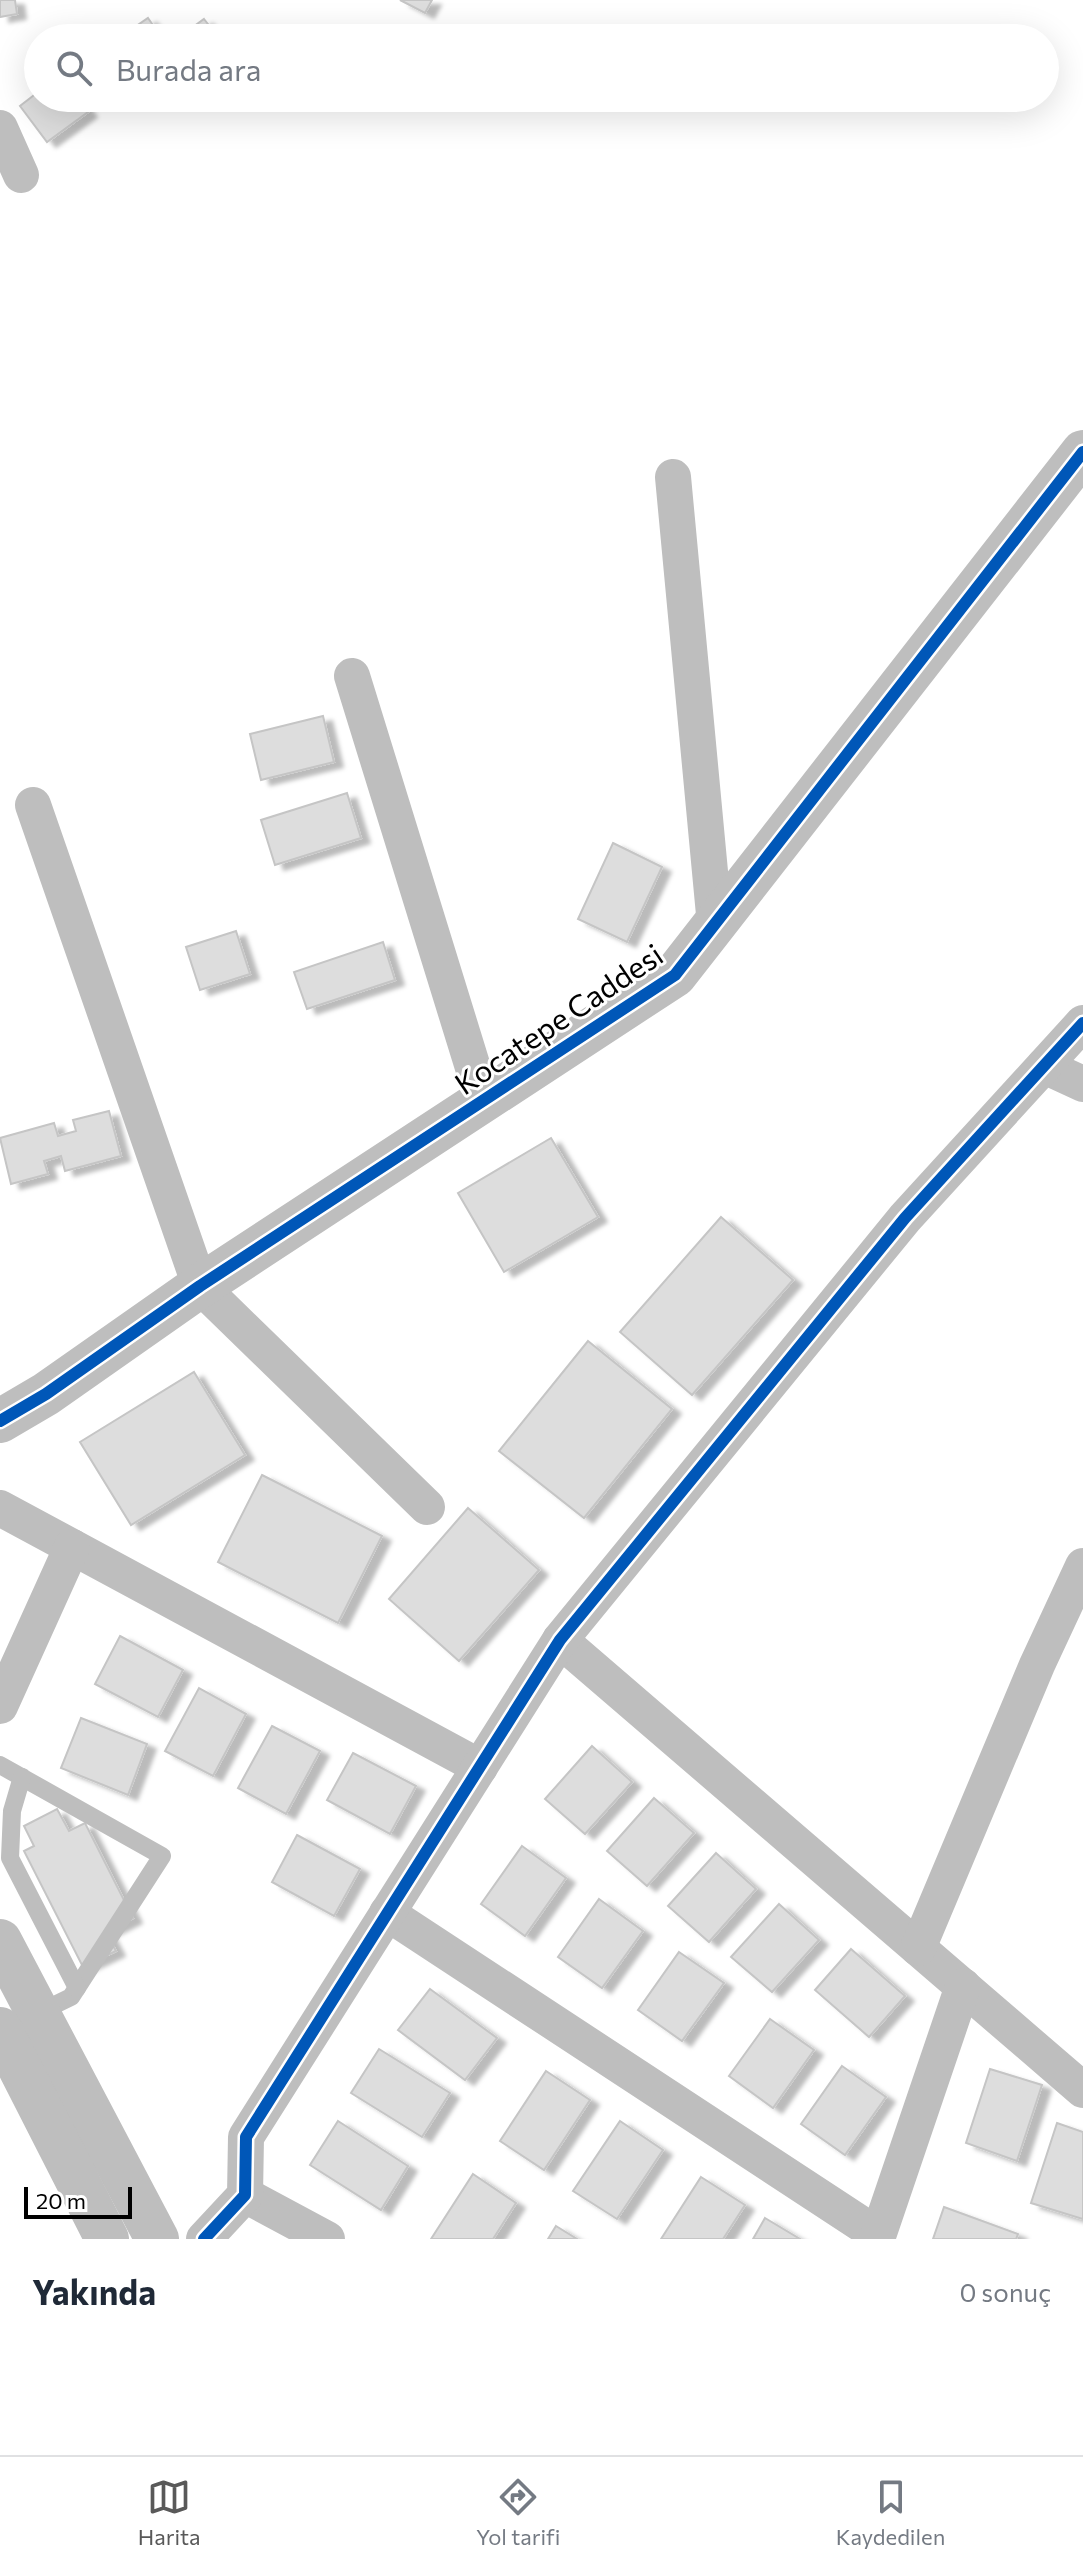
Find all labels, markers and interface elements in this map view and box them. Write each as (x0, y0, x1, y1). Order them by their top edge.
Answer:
search box (24, 24, 1059, 112)
icon: search (52, 46, 96, 90)
text: Burada ara (116, 50, 261, 87)
street label: Kocatepe Caddesi (447, 935, 669, 1101)
scale bar (24, 2183, 132, 2219)
text: 20 m (36, 2187, 86, 2214)
text: Yakında (32, 2270, 156, 2312)
text: 0 sonuç (959, 2276, 1051, 2307)
tab: Harita (138, 2475, 201, 2550)
tab: Yol tarifi (476, 2475, 560, 2550)
tab: Kaydedilen (836, 2475, 945, 2550)

